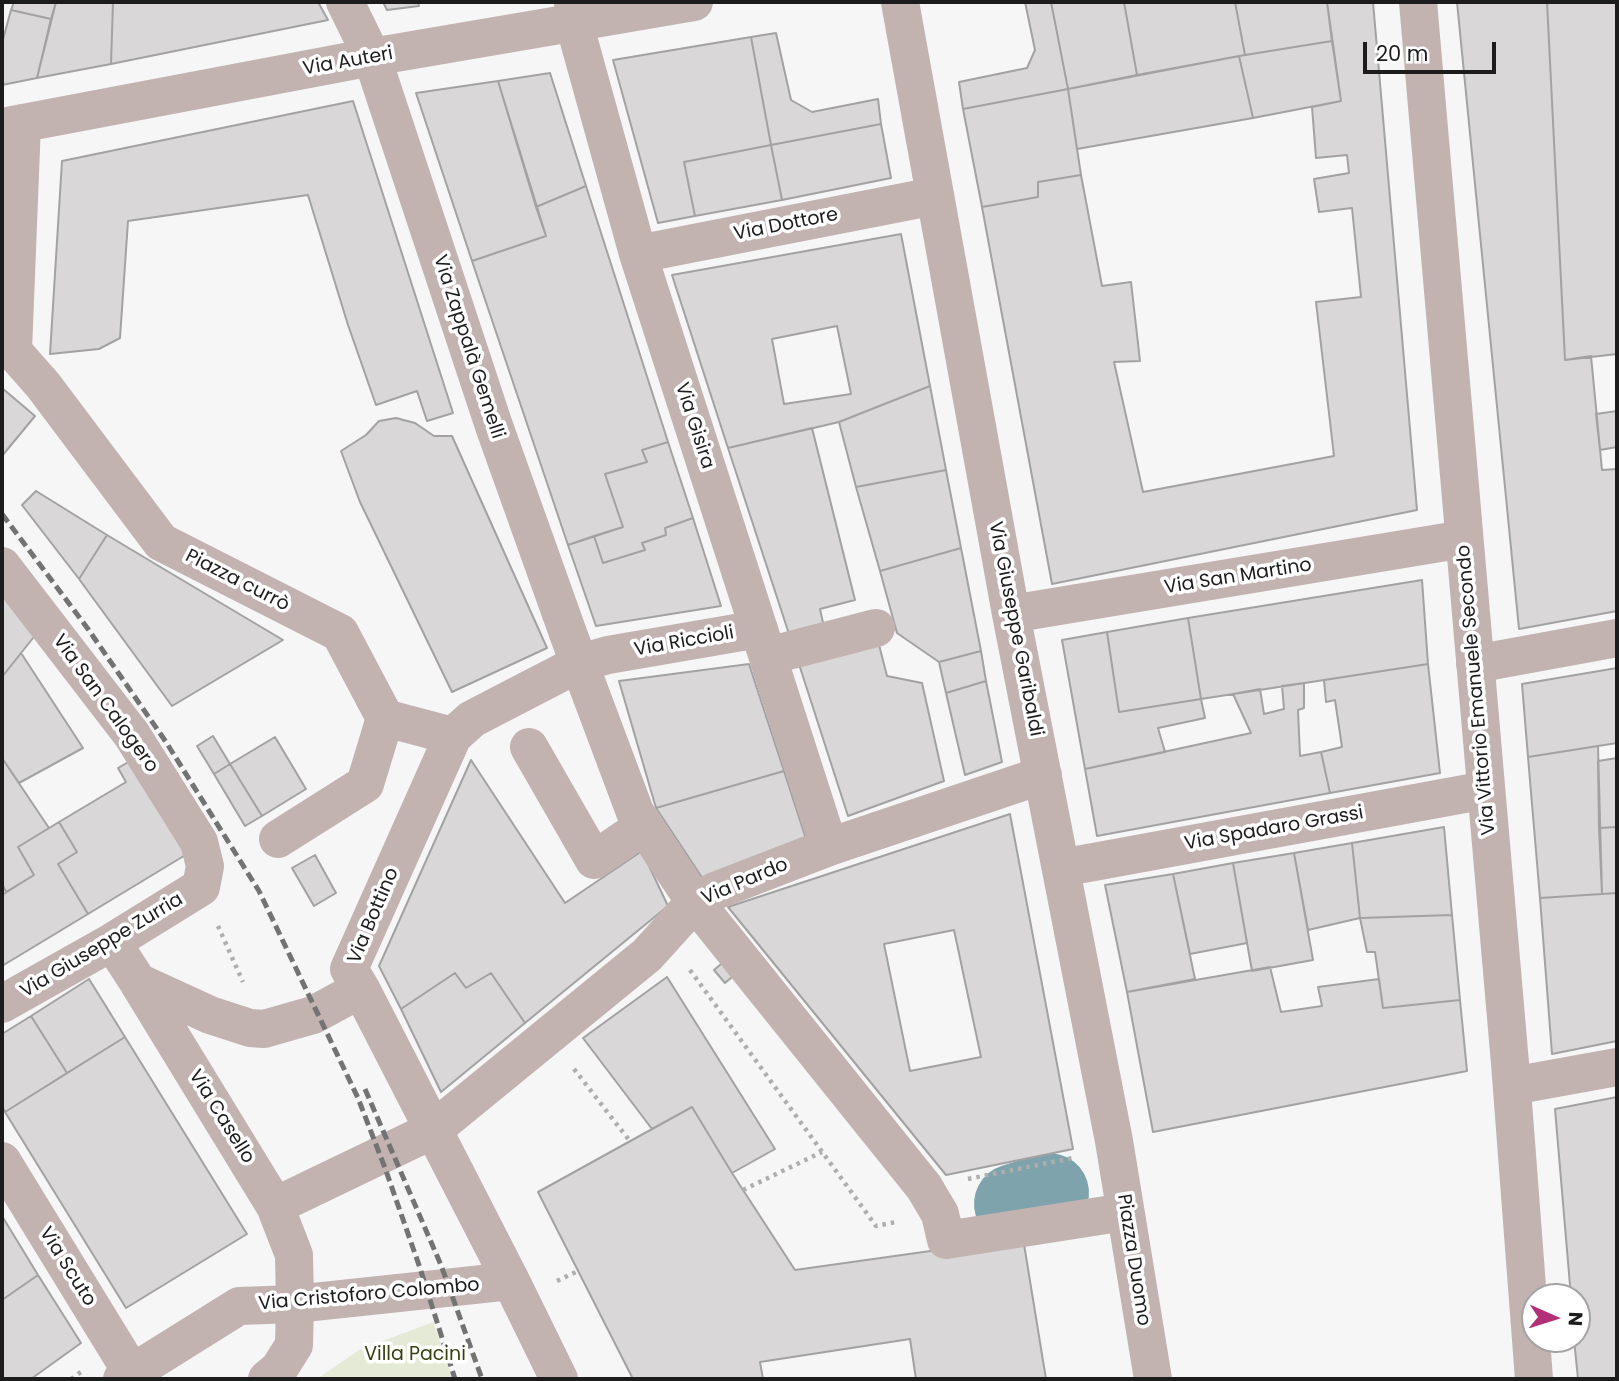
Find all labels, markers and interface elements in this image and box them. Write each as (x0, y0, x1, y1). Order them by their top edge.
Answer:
scale bar (1367, 28, 1500, 72)
text: 20 m (1376, 39, 1429, 68)
street label: Via Auteri (301, 43, 395, 81)
street label: Via Dottore (732, 204, 840, 246)
street label: Via Zappalà Gemelli (428, 252, 508, 442)
street label: Via Gisira (669, 380, 719, 472)
street label: Via Giuseppe Garibaldi (983, 520, 1047, 738)
street label: Via Vittorio Emanuele Secondo (1453, 544, 1501, 836)
street label: Piazza currò (181, 545, 293, 617)
street label: Via San Martino (1163, 554, 1313, 600)
street label: Via Riccioli (632, 622, 736, 662)
street label: Via San Calogero (47, 631, 163, 777)
street label: Via Spadaro Grassi (1183, 802, 1365, 856)
street label: Via Pardo (698, 854, 792, 910)
street label: Via Bottino (344, 865, 404, 967)
street label: Via Giuseppe Zurria (17, 888, 187, 1004)
street label: Via Casello (183, 1066, 259, 1168)
street label: Piazza Duomo (1111, 1192, 1155, 1328)
street label: Via Scuto (34, 1223, 100, 1311)
street label: Via Cristoforo Colombo (258, 1274, 480, 1316)
north arrow (1521, 1283, 1591, 1353)
text: N (1562, 1311, 1589, 1327)
park label: Villa Pacini (364, 1344, 466, 1366)

